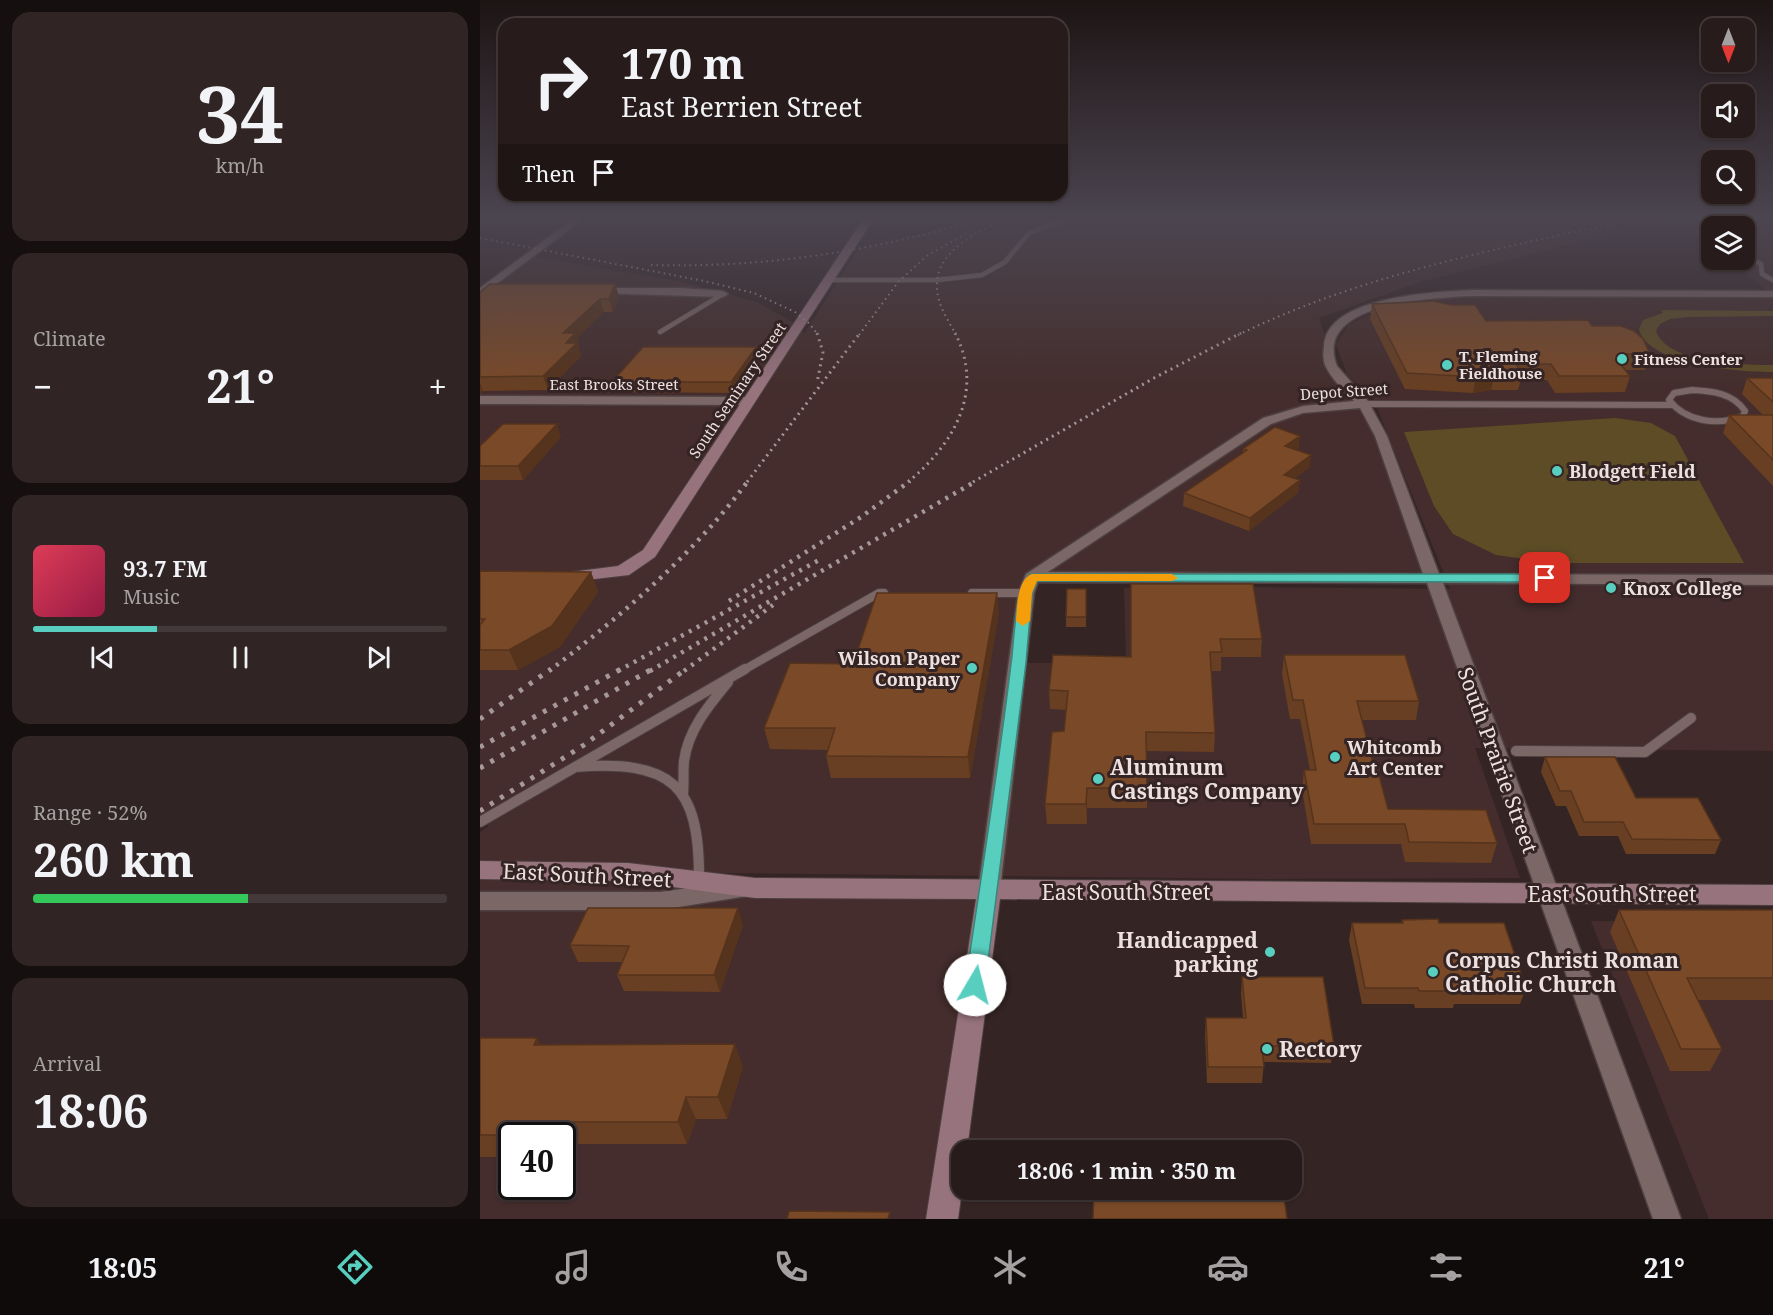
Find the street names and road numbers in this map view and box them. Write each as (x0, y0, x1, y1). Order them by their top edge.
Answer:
street label: South Seminary Street (684, 318, 790, 462)
street label: East Brooks Street (549, 374, 679, 394)
street label: Depot Street (1300, 378, 1388, 404)
street label: South Prairie Street (1451, 663, 1545, 857)
street label: East South Street (502, 857, 672, 893)
street label: East South Street (1042, 878, 1210, 906)
street label: East South Street (1528, 880, 1696, 908)

